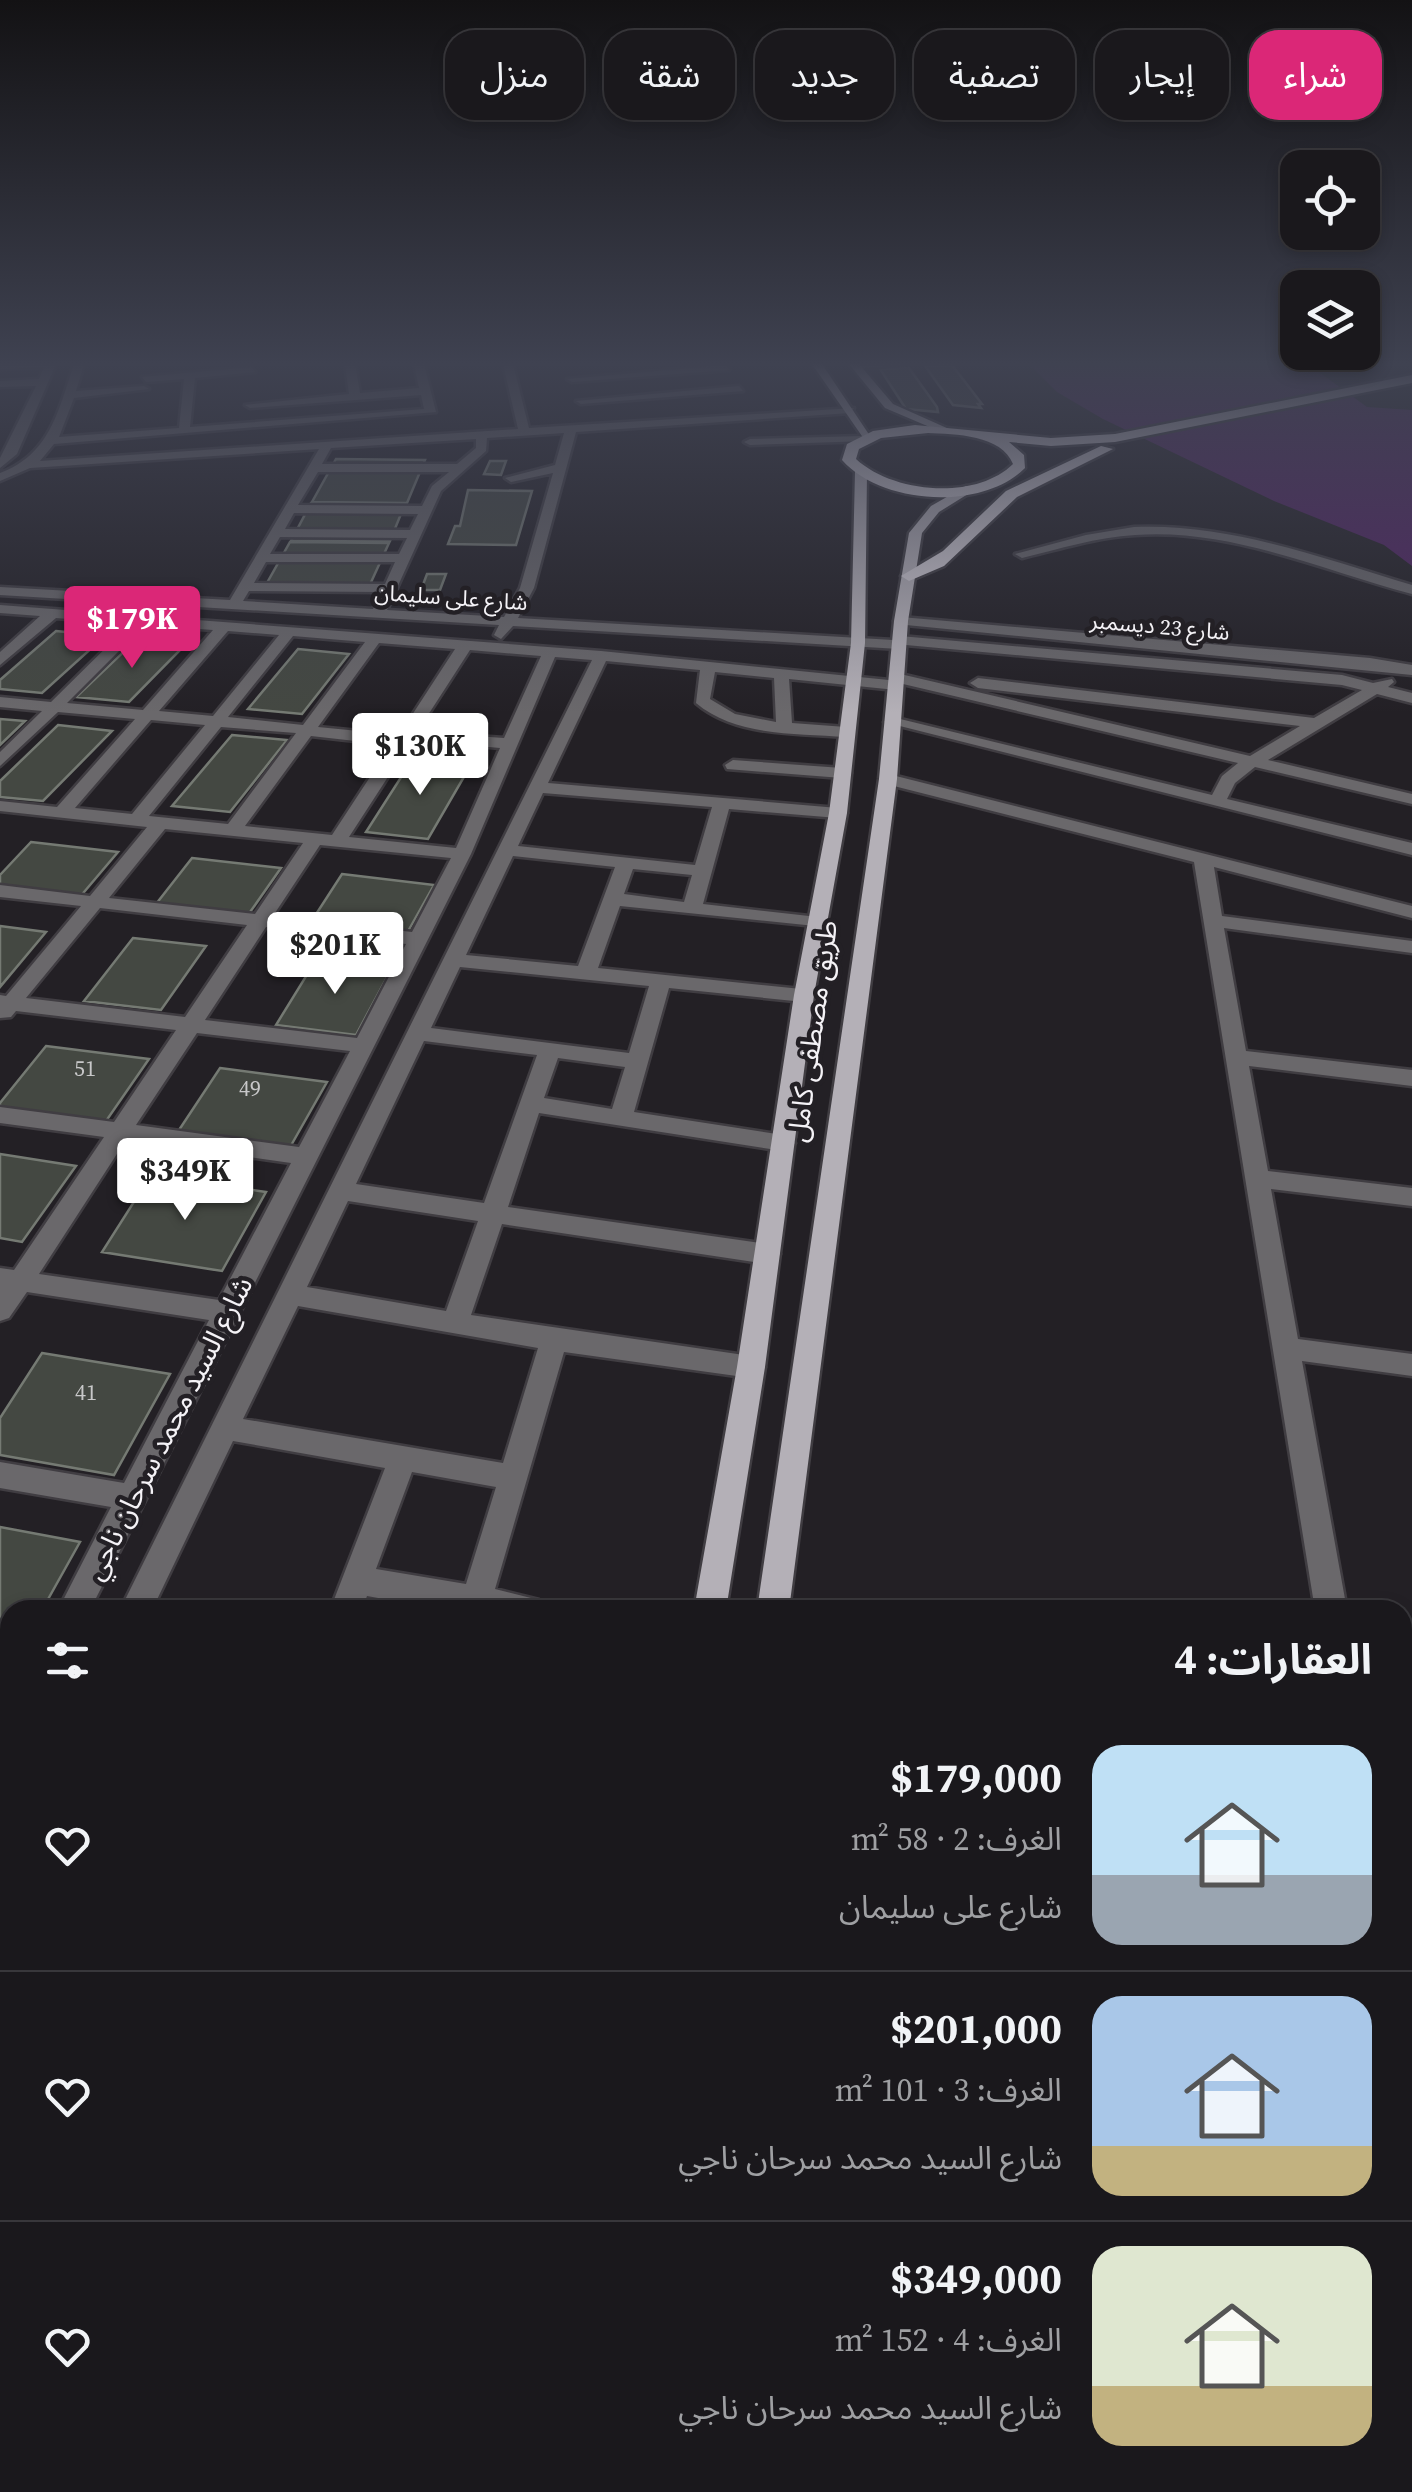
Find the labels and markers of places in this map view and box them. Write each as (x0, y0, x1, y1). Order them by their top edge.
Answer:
pin: $179K (62, 586, 202, 671)
pin: $130K (350, 713, 490, 798)
pin: $201K (265, 912, 405, 997)
pin: $349K (115, 1138, 255, 1223)

